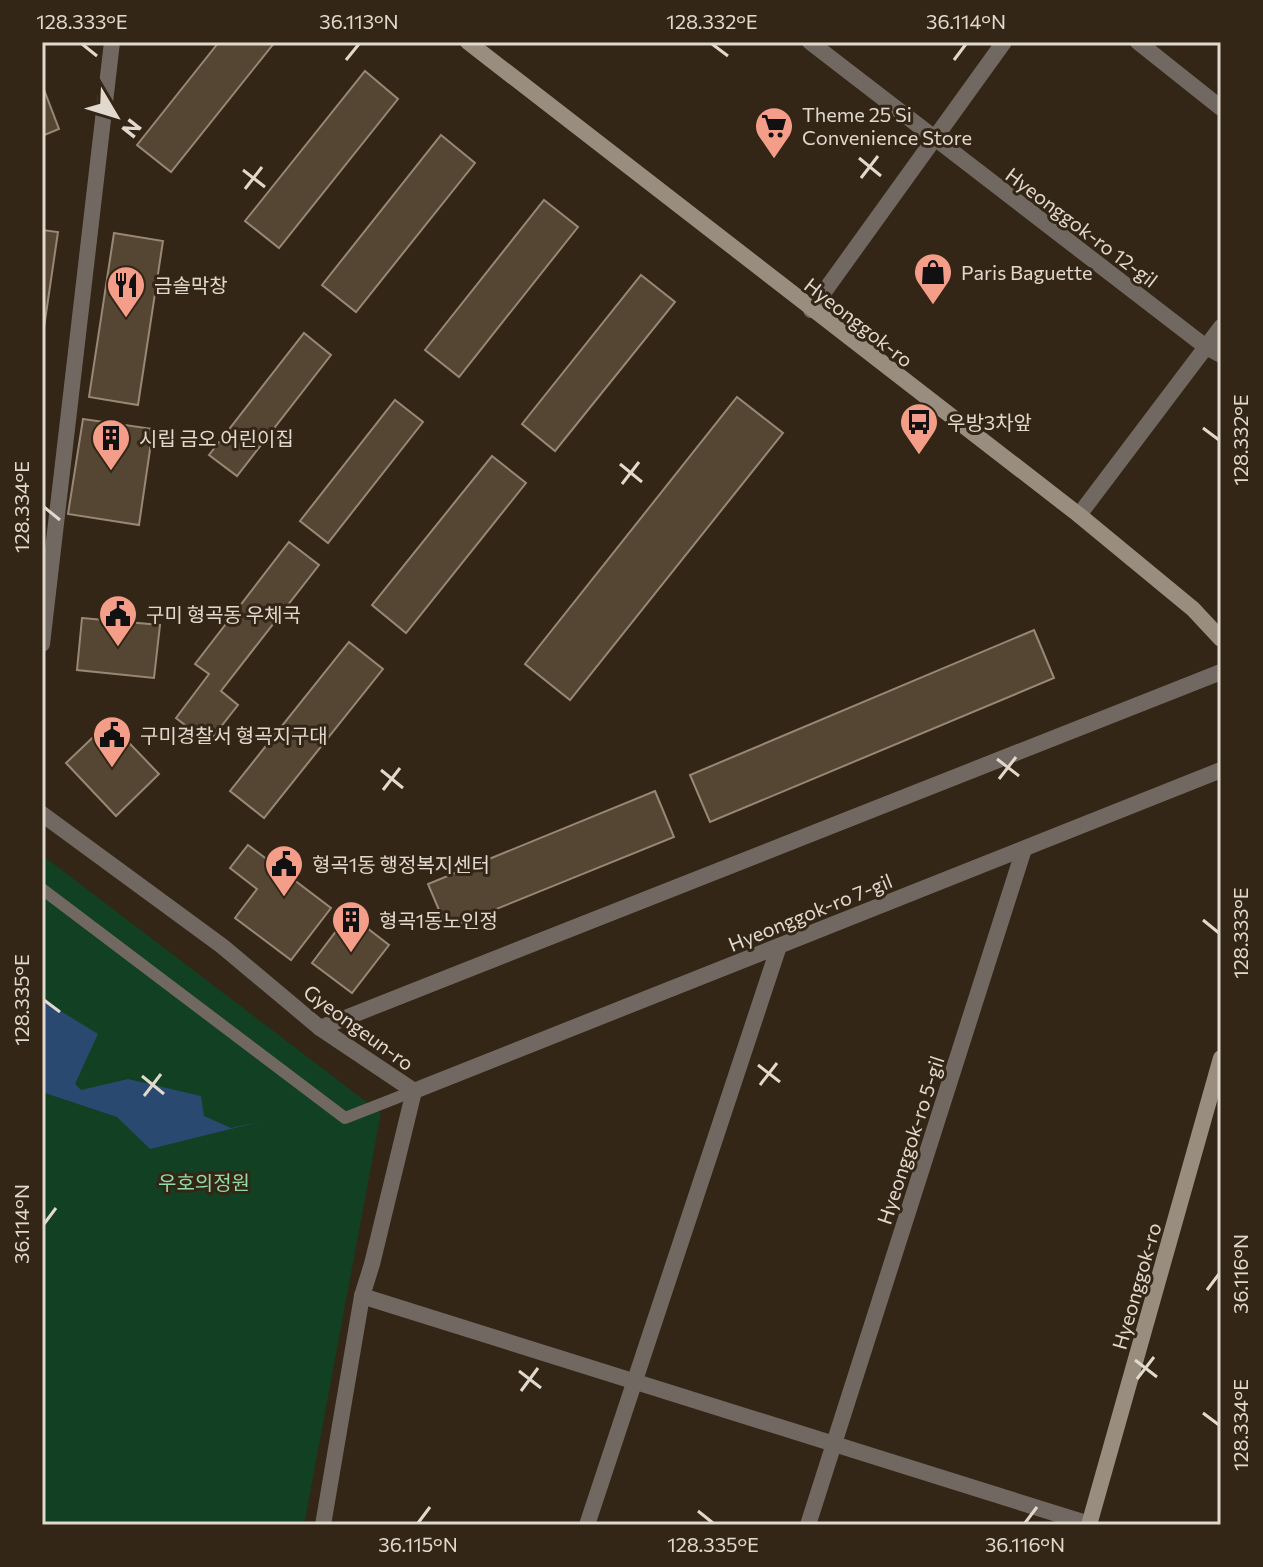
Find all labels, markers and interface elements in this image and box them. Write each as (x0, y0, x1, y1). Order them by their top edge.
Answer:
text: 128.333°E (36, 9, 128, 33)
text: 36.113°N (319, 9, 399, 33)
text: 128.332°E (666, 9, 758, 33)
text: 36.114°N (926, 9, 1006, 33)
north arrow (76, 76, 156, 156)
place label: Theme 25 Si Convenience Store (802, 102, 972, 149)
supermarket icon: Theme 25 Si Convenience Store (753, 105, 795, 160)
text: N (116, 114, 148, 143)
street label: Hyeonggok-ro 12-gil (1001, 162, 1163, 292)
shop icon: Paris Baguette (912, 251, 954, 306)
place label: Paris Baguette (961, 260, 1093, 284)
restaurant icon: 금솔막창 (105, 264, 147, 319)
street label: Hyeonggok-ro (800, 272, 918, 372)
place label: 금솔막창 (154, 273, 228, 297)
text: 128.332°E (1228, 394, 1252, 486)
bus stop icon: 우방3차앞 (898, 401, 940, 456)
place label: 우방3차앞 (947, 410, 1032, 434)
building icon: 시립 금오 어린이집 (90, 417, 132, 472)
place label: 시립 금오 어린이집 (139, 426, 294, 450)
text: 128.334°E (9, 461, 33, 553)
public building icon: 구미 형곡동 우체국 (97, 593, 139, 648)
place label: 구미 형곡동 우체국 (146, 602, 301, 626)
public building icon: 구미경찰서 형곡지구대 (91, 714, 133, 769)
place label: 구미경찰서 형곡지구대 (140, 723, 328, 747)
public building icon: 형곡1동 행정복지센터 (263, 843, 305, 898)
place label: 형곡1동 행정복지센터 (312, 852, 490, 876)
street label: Hyeonggok-ro 7-gil (724, 868, 896, 956)
text: 128.333°E (1228, 887, 1252, 979)
building icon: 형곡1동노인정 (330, 899, 372, 954)
place label: 형곡1동노인정 (379, 908, 498, 932)
text: 128.335°E (9, 954, 33, 1046)
street label: Gyeongeun-ro (299, 979, 419, 1075)
street label: Hyeonggok-ro 5-gil (871, 1053, 949, 1227)
park label: 우호의정원 (158, 1170, 250, 1194)
text: 36.114°N (9, 1184, 33, 1264)
street label: Hyeonggok-ro (1106, 1220, 1166, 1352)
text: 36.116°N (1228, 1234, 1252, 1314)
text: 128.334°E (1228, 1379, 1252, 1471)
text: 36.115°N (378, 1532, 458, 1556)
text: 128.335°E (667, 1532, 759, 1556)
text: 36.116°N (985, 1532, 1065, 1556)

